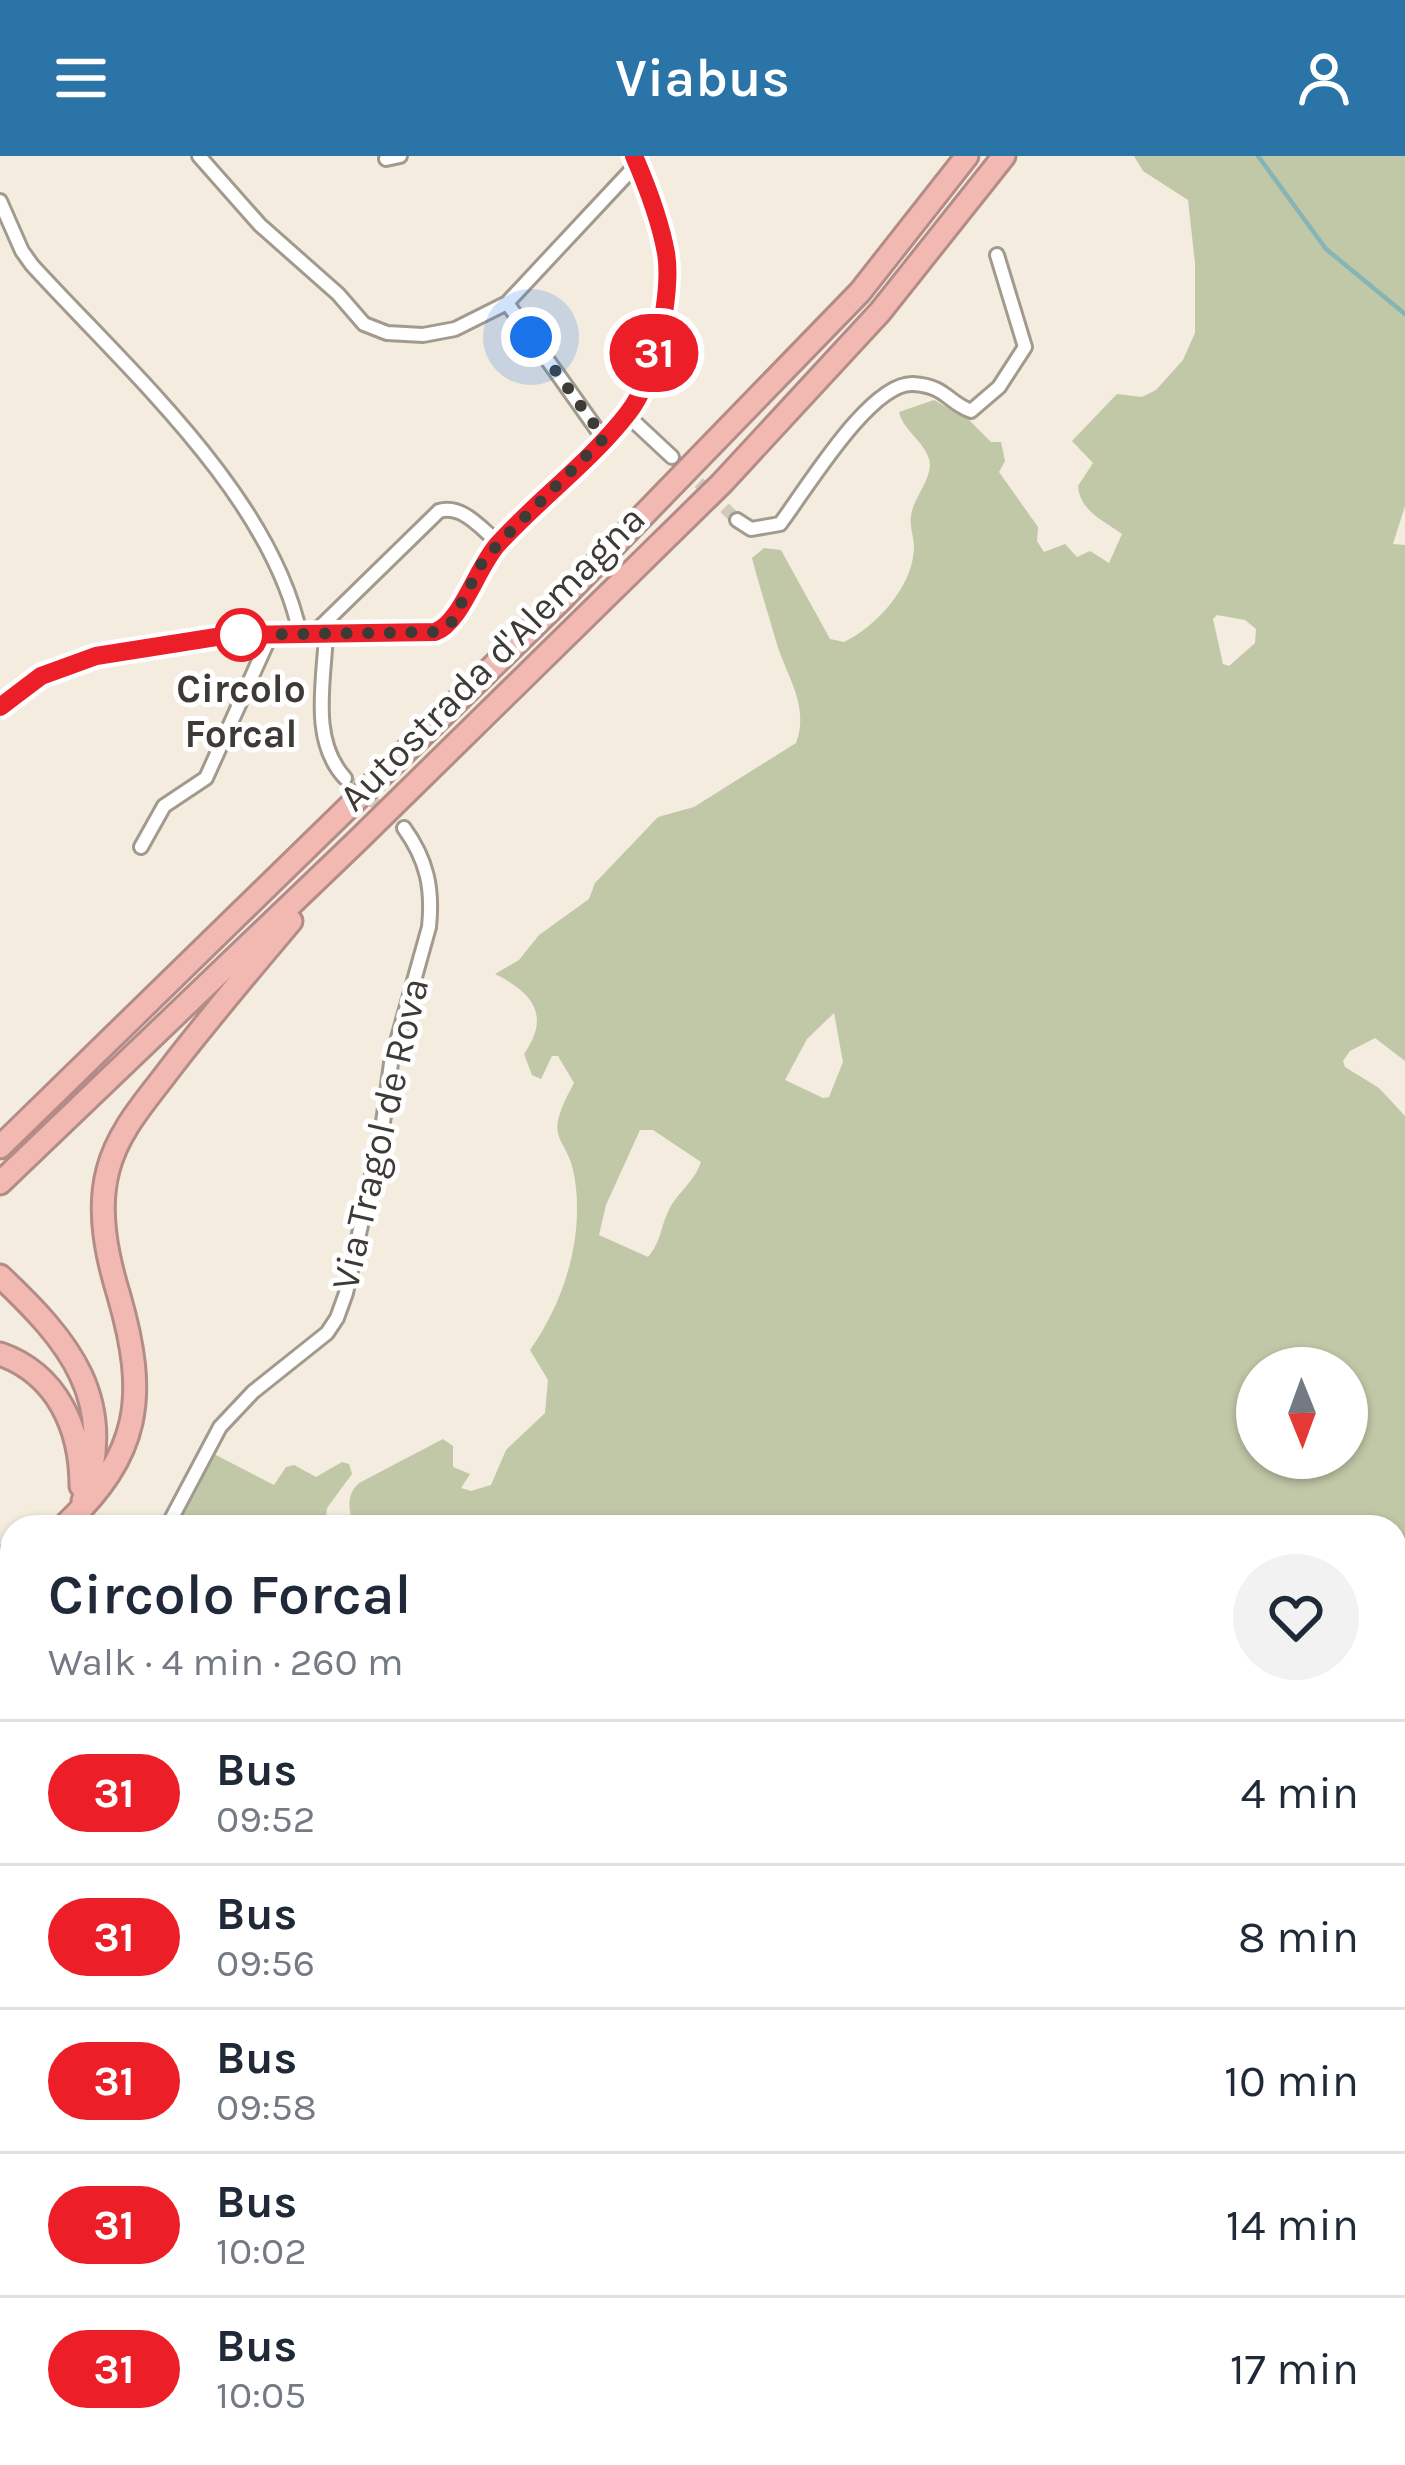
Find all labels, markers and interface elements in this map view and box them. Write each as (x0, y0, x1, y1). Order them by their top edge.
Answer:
icon: menu (48, 45, 114, 111)
icon: person (1291, 45, 1357, 111)
text: Viabus (615, 46, 790, 110)
your location (501, 307, 561, 367)
line badge: 31 (600, 314, 708, 392)
text: 31 (633, 328, 675, 378)
street label: Autostrada d'Alemagna (330, 496, 654, 820)
marker: Circolo Forcal (216, 610, 266, 660)
place label: Circolo Forcal (176, 666, 306, 757)
street label: Via Tragol de Rova (322, 974, 438, 1294)
north arrow (1236, 1347, 1368, 1479)
map controls (1236, 1347, 1368, 1479)
button: heart (1233, 1554, 1359, 1680)
text: Circolo Forcal (48, 1561, 412, 1627)
text: Walk · 4 min · 260 m (48, 1639, 403, 1685)
text: Bus (216, 1744, 297, 1796)
text: 4 min (1241, 1767, 1359, 1819)
text: 31 (93, 1768, 135, 1818)
text: 09:52 (216, 1796, 315, 1842)
text: Bus (216, 1888, 297, 1940)
text: 8 min (1238, 1911, 1359, 1963)
text: 31 (93, 1912, 135, 1962)
text: 09:56 (216, 1940, 315, 1986)
text: Bus (216, 2032, 297, 2084)
text: 10 min (1224, 2055, 1359, 2107)
text: 31 (93, 2056, 135, 2106)
text: 09:58 (216, 2084, 317, 2130)
text: Bus (216, 2176, 297, 2228)
text: 14 min (1226, 2199, 1359, 2251)
text: 31 (93, 2200, 135, 2250)
text: 10:02 (216, 2228, 307, 2274)
text: Bus (216, 2320, 297, 2372)
text: 17 min (1230, 2343, 1359, 2395)
text: 31 (93, 2344, 135, 2394)
text: 10:05 (216, 2372, 306, 2418)

